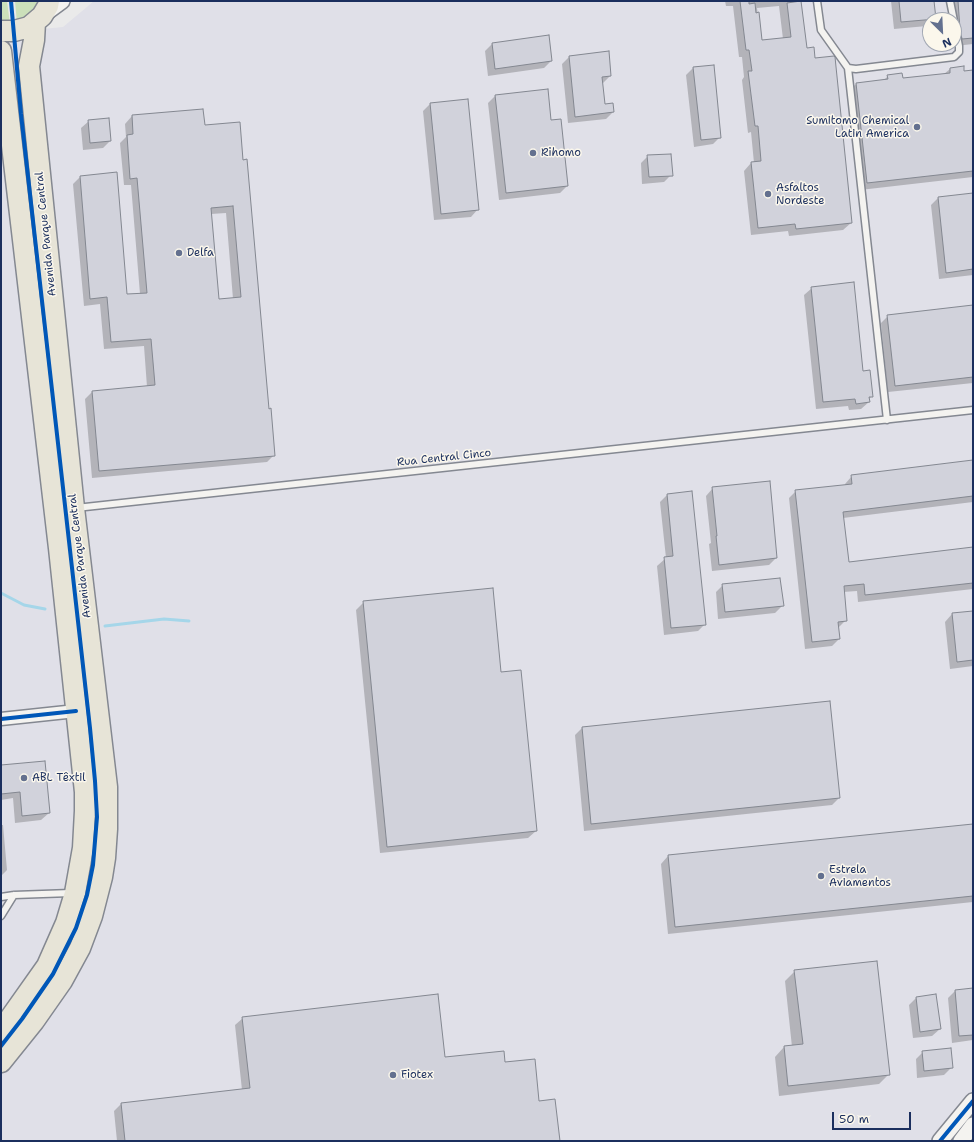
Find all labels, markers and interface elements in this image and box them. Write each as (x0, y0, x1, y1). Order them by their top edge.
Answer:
north arrow (922, 12, 962, 52)
text: N (940, 34, 954, 51)
place label: Sumitomo Chemical Latin America (806, 114, 909, 140)
marker: Sumitomo Chemical Latin America (912, 122, 922, 132)
place label: Rihomo (541, 146, 581, 160)
marker: Rihomo (528, 148, 538, 158)
street label: Avenida Parque Central (33, 171, 59, 297)
place label: Asfaltos Nordeste (776, 181, 824, 207)
marker: Asfaltos Nordeste (763, 189, 773, 199)
place label: Delfa (187, 246, 214, 260)
marker: Delfa (174, 248, 184, 258)
street label: Rua Central Cinco (396, 446, 492, 470)
street label: Avenida Parque Central (66, 493, 94, 619)
place label: ABL Têxtil (32, 771, 86, 785)
marker: ABL Têxtil (19, 773, 29, 783)
place label: Estrela Aviamentos (829, 863, 891, 889)
marker: Estrela Aviamentos (816, 871, 826, 881)
place label: Fiotex (401, 1068, 433, 1082)
marker: Fiotex (388, 1070, 398, 1080)
scale bar (834, 1104, 913, 1130)
text: 50 m (839, 1111, 869, 1127)

